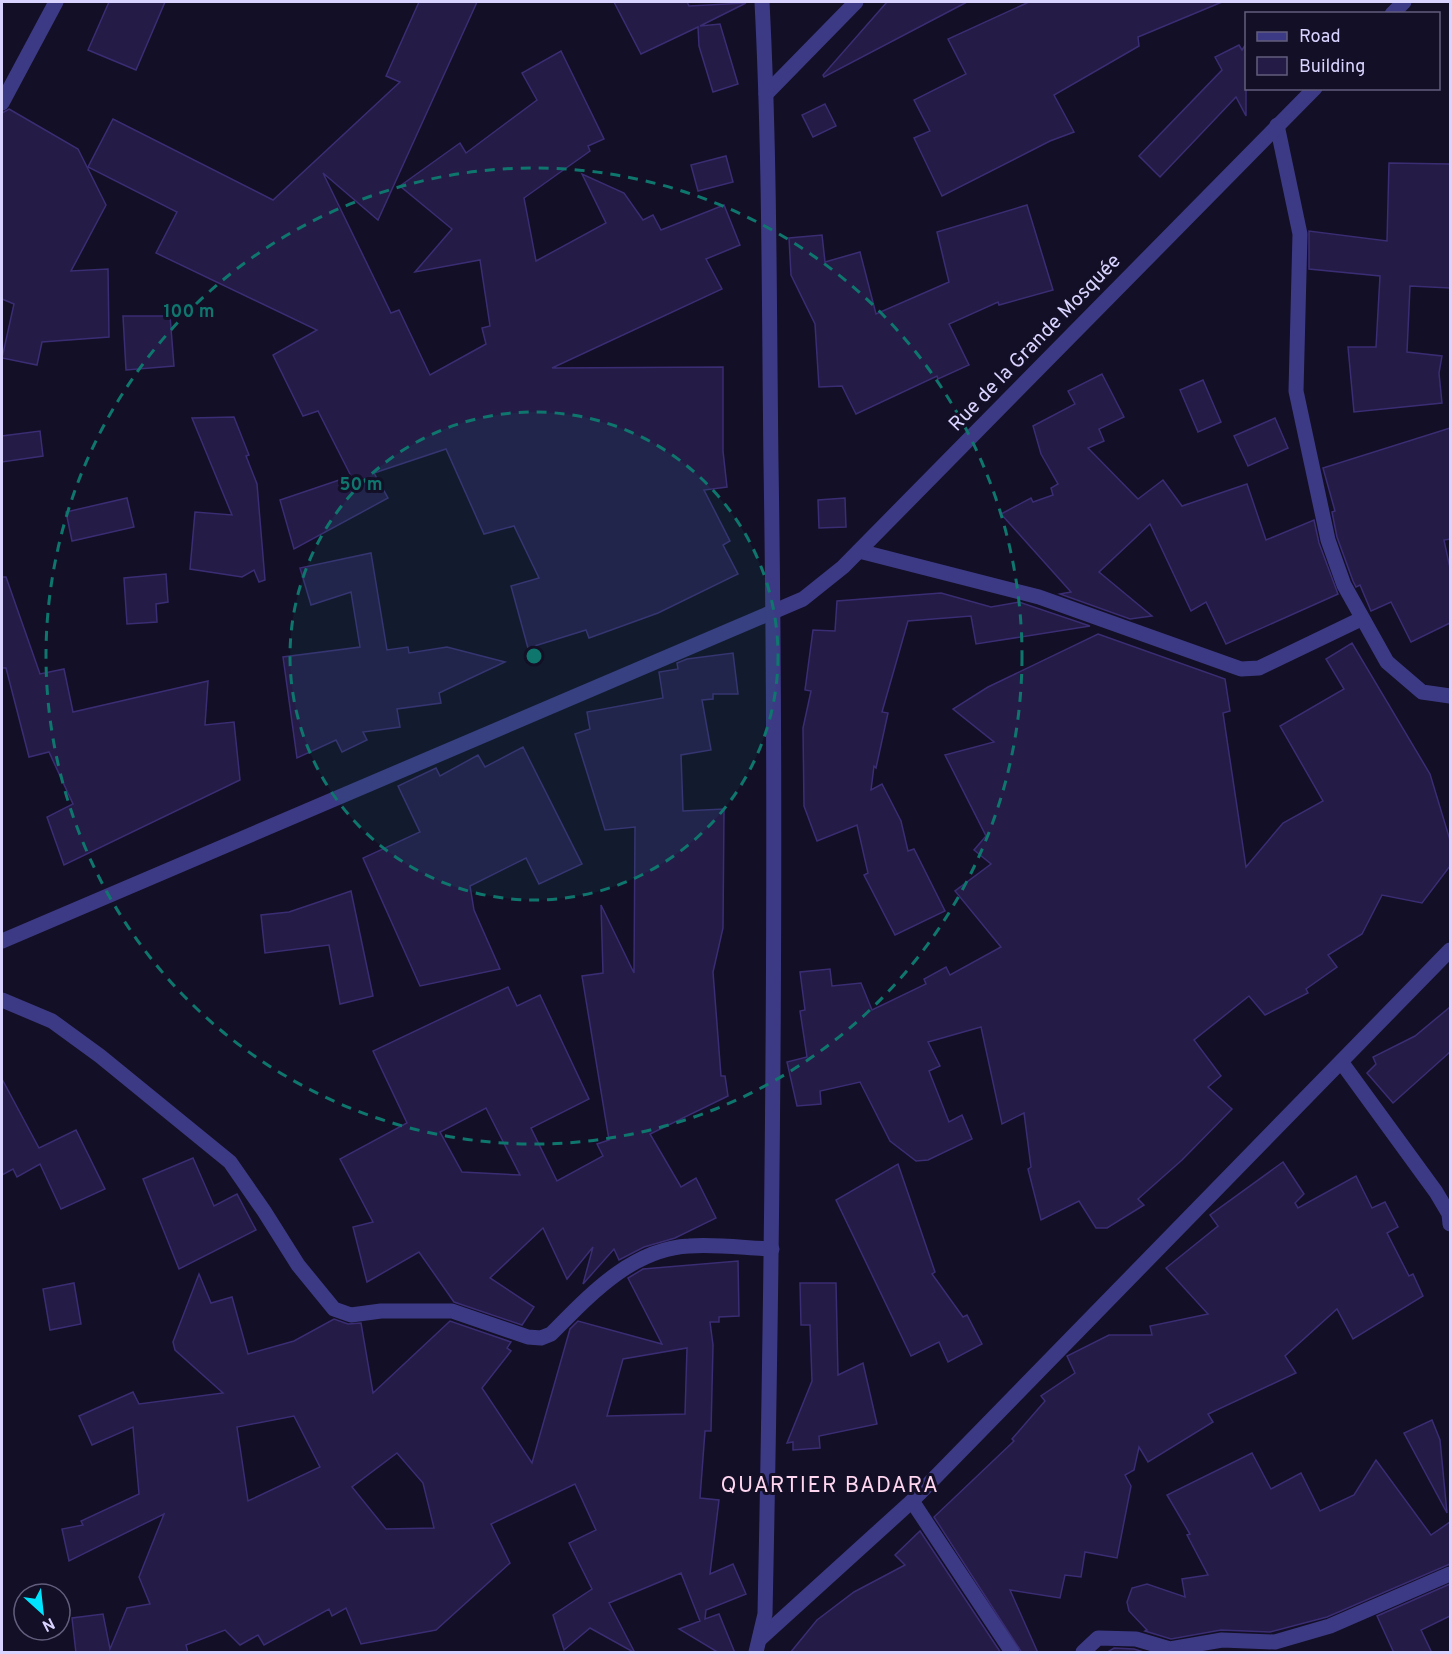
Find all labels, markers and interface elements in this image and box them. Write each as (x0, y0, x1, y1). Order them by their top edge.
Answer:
legend (1245, 12, 1440, 90)
text: Road (1299, 26, 1341, 49)
text: Building (1299, 56, 1365, 79)
street label: Rue de la Grande Mosquée (944, 249, 1127, 438)
text: 100 m (163, 301, 215, 324)
text: 50 m (339, 474, 383, 497)
centre of rings (524, 646, 544, 666)
district label: QUARTIER BADARA (720, 1473, 940, 1500)
north arrow (12, 1582, 72, 1642)
text: N (38, 1612, 58, 1635)

